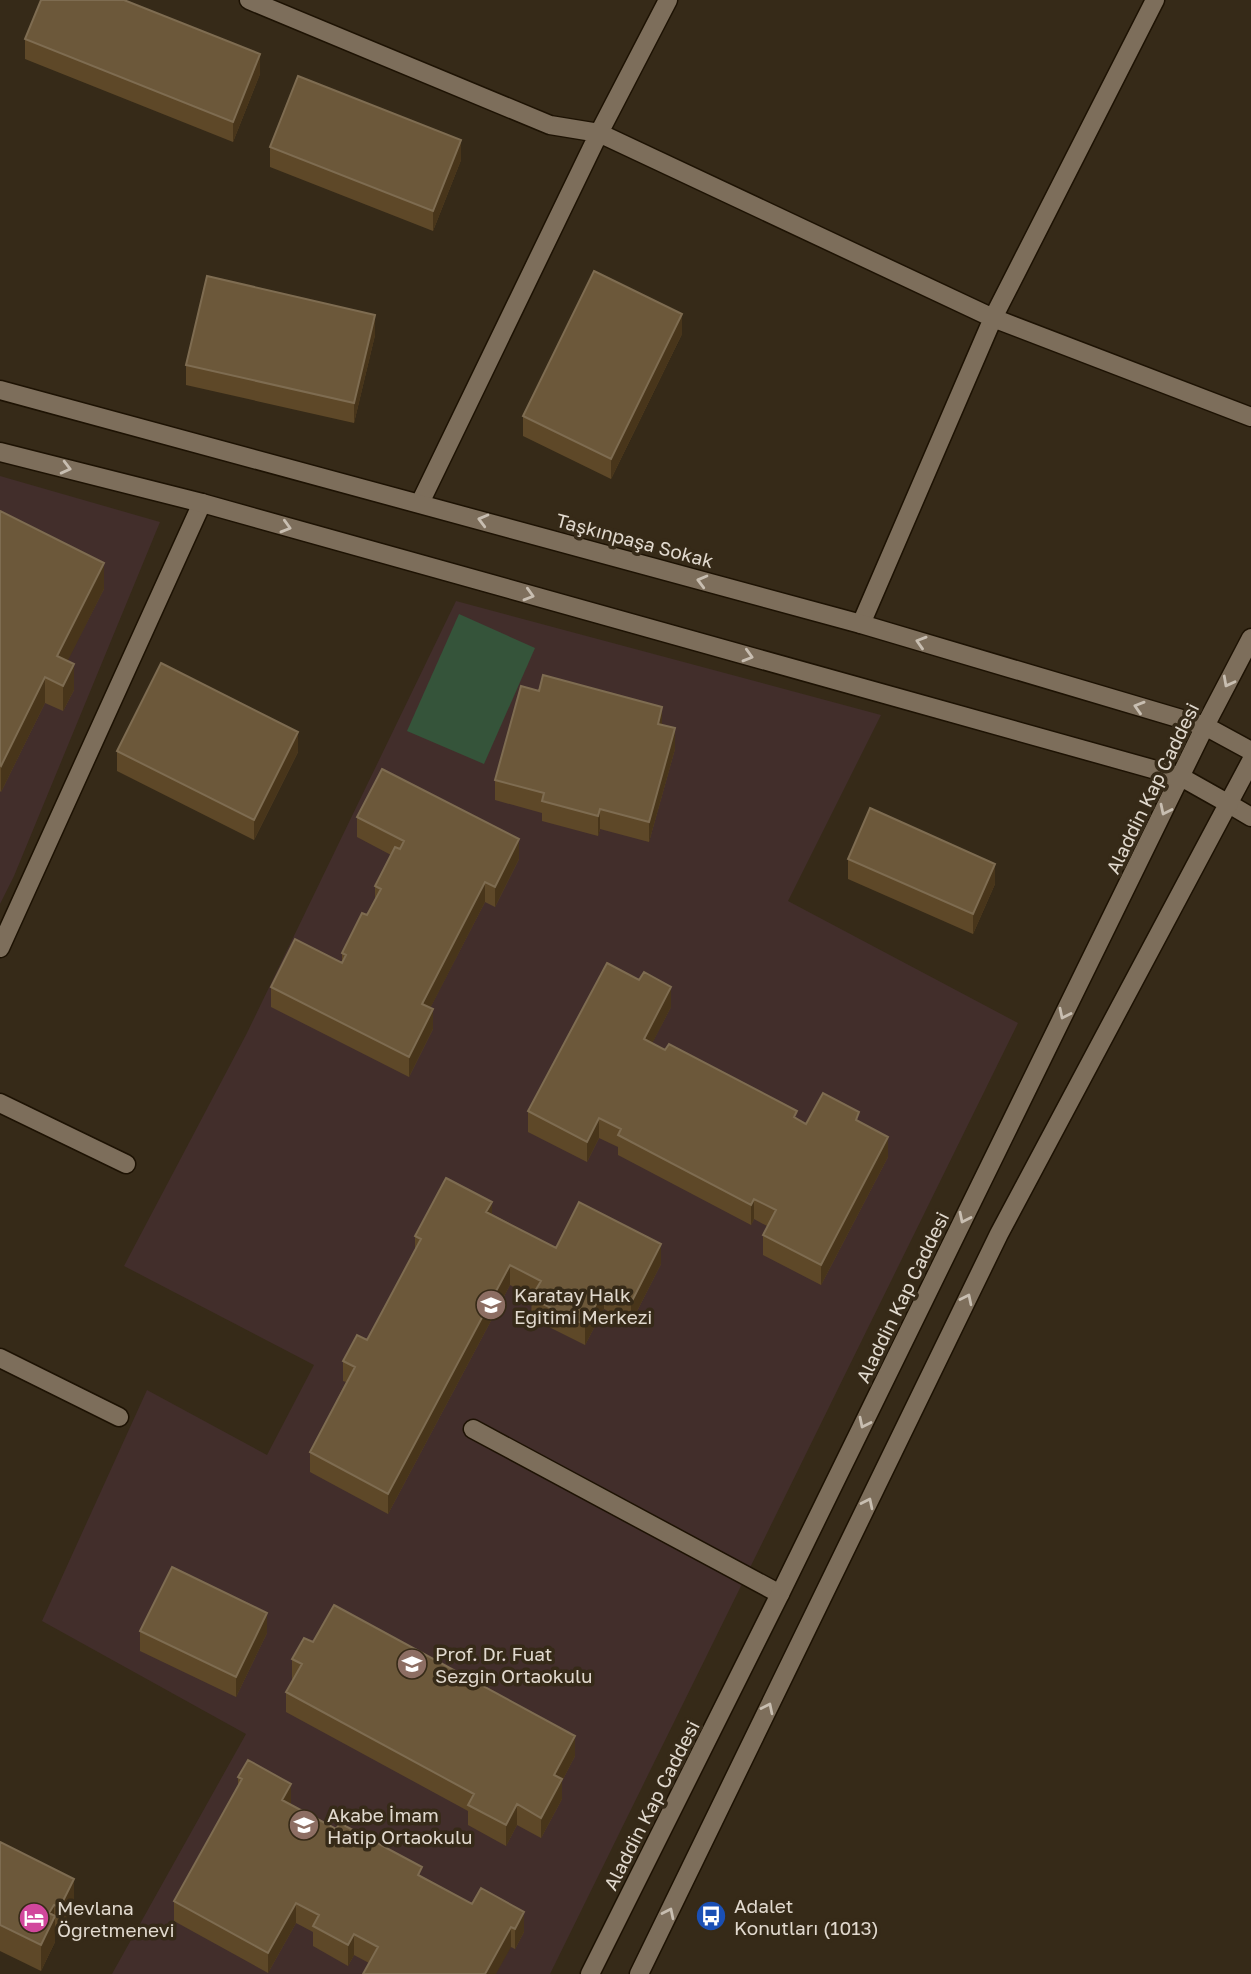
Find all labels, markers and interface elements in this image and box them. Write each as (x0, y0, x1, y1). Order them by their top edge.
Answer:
one-way arrow (60, 460, 72, 474)
street label: Taşkınpaşa Sokak (554, 508, 716, 572)
one-way arrow (477, 514, 489, 529)
one-way arrow (280, 518, 292, 533)
one-way arrow (696, 574, 708, 589)
one-way arrow (523, 586, 535, 601)
one-way arrow (915, 635, 927, 650)
one-way arrow (742, 648, 754, 662)
one-way arrow (1222, 675, 1236, 687)
street label: Aladdin Kap Caddesi (1101, 699, 1203, 877)
one-way arrow (1133, 700, 1145, 715)
one-way arrow (1159, 803, 1173, 815)
one-way arrow (1059, 1007, 1073, 1019)
street label: Aladdin Kap Caddesi (851, 1208, 953, 1386)
one-way arrow (958, 1211, 972, 1223)
place label: Karatay Halk Eğitimi Merkezi (514, 1283, 652, 1328)
school or university icon: Karatay Halk Eğitimi Merkezi (474, 1288, 508, 1322)
one-way arrow (959, 1294, 973, 1306)
one-way arrow (858, 1416, 872, 1428)
one-way arrow (859, 1498, 873, 1511)
place label: Prof. Dr. Fuat Sezgin Ortaokulu (435, 1642, 592, 1687)
school or university icon: Prof. Dr. Fuat Sezgin Ortaokulu (395, 1647, 429, 1681)
one-way arrow (760, 1703, 774, 1715)
street label: Aladdin Kap Caddesi (598, 1716, 704, 1894)
place label: Akabe İmam Hatip Ortaokulu (327, 1803, 473, 1848)
school or university icon: Akabe İmam Hatip Ortaokulu (287, 1808, 321, 1842)
place label: Adalet Konutları (1013) (734, 1894, 879, 1939)
place label: Mevlana Öğretmenevi (57, 1896, 174, 1941)
bus stop icon: Adalet Konutları (1013) (694, 1899, 728, 1933)
hotel icon: Mevlana Öğretmenevi (17, 1901, 51, 1935)
one-way arrow (660, 1908, 674, 1920)

